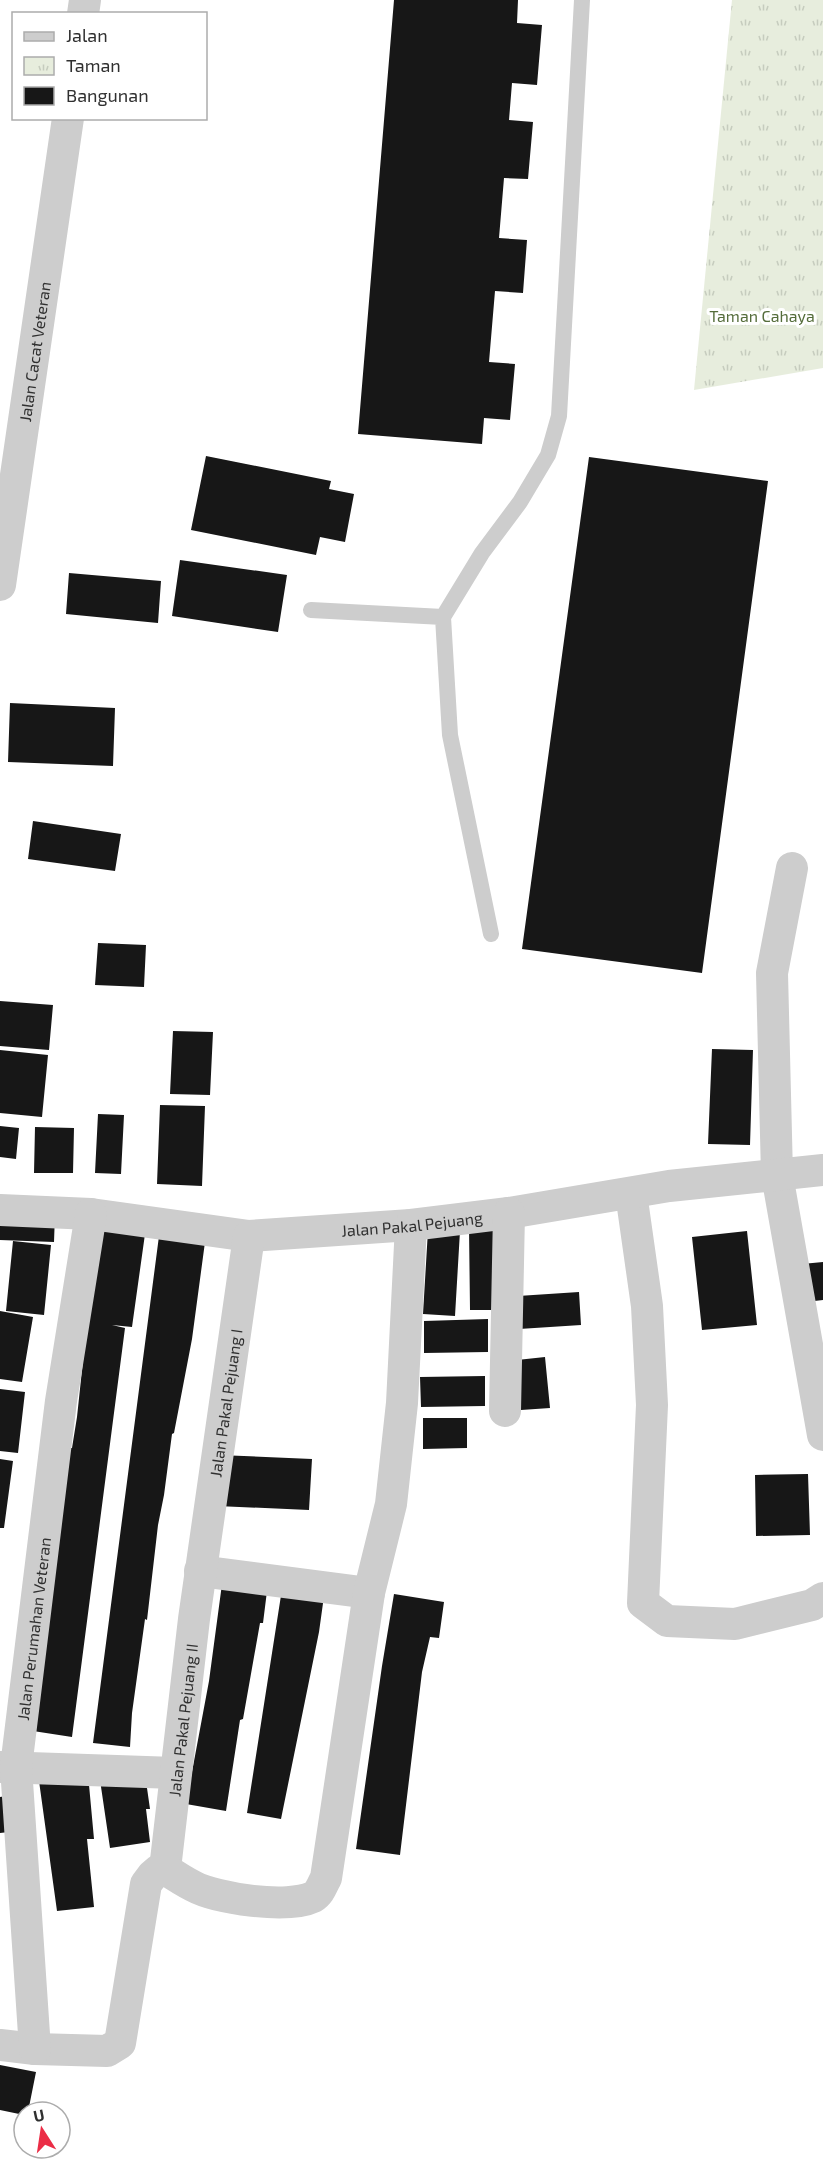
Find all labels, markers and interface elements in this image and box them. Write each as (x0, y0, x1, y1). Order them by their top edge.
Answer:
legend (12, 12, 207, 120)
text: Jalan (66, 24, 108, 46)
text: Taman (66, 54, 121, 76)
text: Bangunan (66, 84, 149, 106)
street label: Jalan Cacat Veteran (14, 280, 54, 423)
park label: Taman Cahaya (709, 306, 815, 325)
street label: Jalan Pakal Pejuang (341, 1207, 484, 1239)
street label: Jalan Pakal Pejuang I (205, 1327, 245, 1478)
street label: Jalan Perumahan Veteran (12, 1536, 54, 1721)
street label: Jalan Pakal Pejuang II (164, 1642, 201, 1798)
north arrow (12, 2100, 72, 2160)
text: U (31, 2104, 46, 2125)

